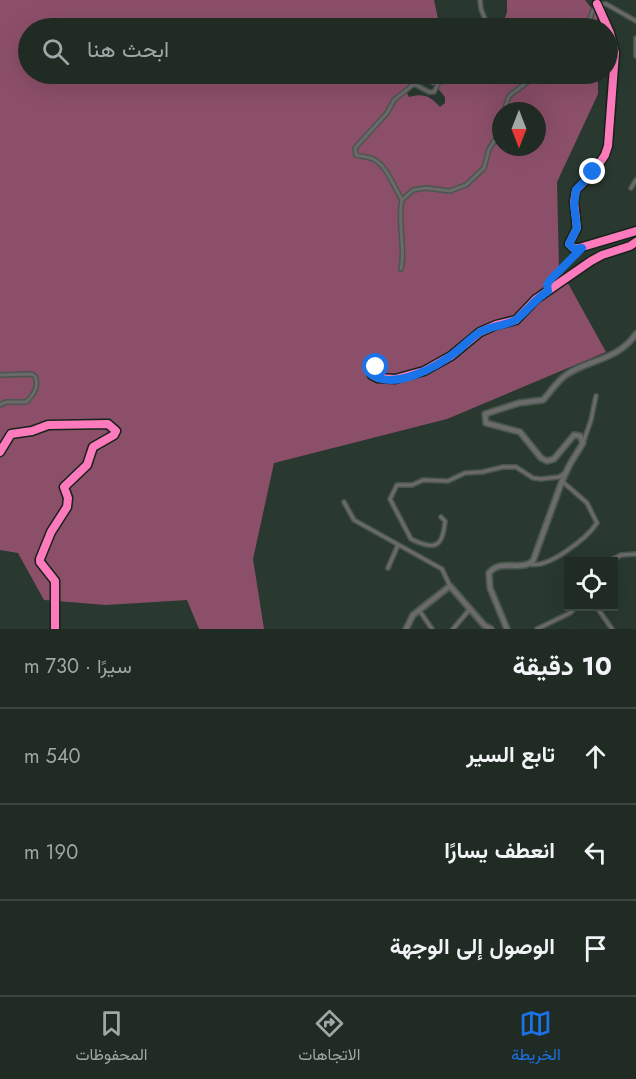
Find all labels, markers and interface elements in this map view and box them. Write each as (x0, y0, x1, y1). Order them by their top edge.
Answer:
search box (18, 18, 618, 84)
text: ابحث هنا (87, 33, 169, 65)
icon: search (39, 35, 72, 68)
north arrow (492, 102, 546, 156)
route end (579, 158, 605, 184)
route start (362, 353, 388, 379)
map controls (564, 557, 618, 611)
button: locate (564, 557, 618, 611)
text: 10 دقيقة (512, 647, 612, 685)
text: سيرًا · 730 m (24, 652, 132, 681)
text: تابع السير (466, 738, 555, 770)
icon: ahead (579, 740, 612, 773)
text: 540 m (24, 742, 81, 771)
text: انعطف يسارًا (444, 834, 555, 866)
icon: left (579, 836, 612, 869)
text: 190 m (24, 838, 78, 867)
text: الوصول إلى الوجهة (390, 930, 555, 962)
icon: arrive (579, 932, 612, 965)
tab: المحفوظات (75, 1007, 148, 1069)
tab: الاتجاهات (298, 1007, 360, 1069)
tab: الخريطة (511, 1007, 561, 1069)

